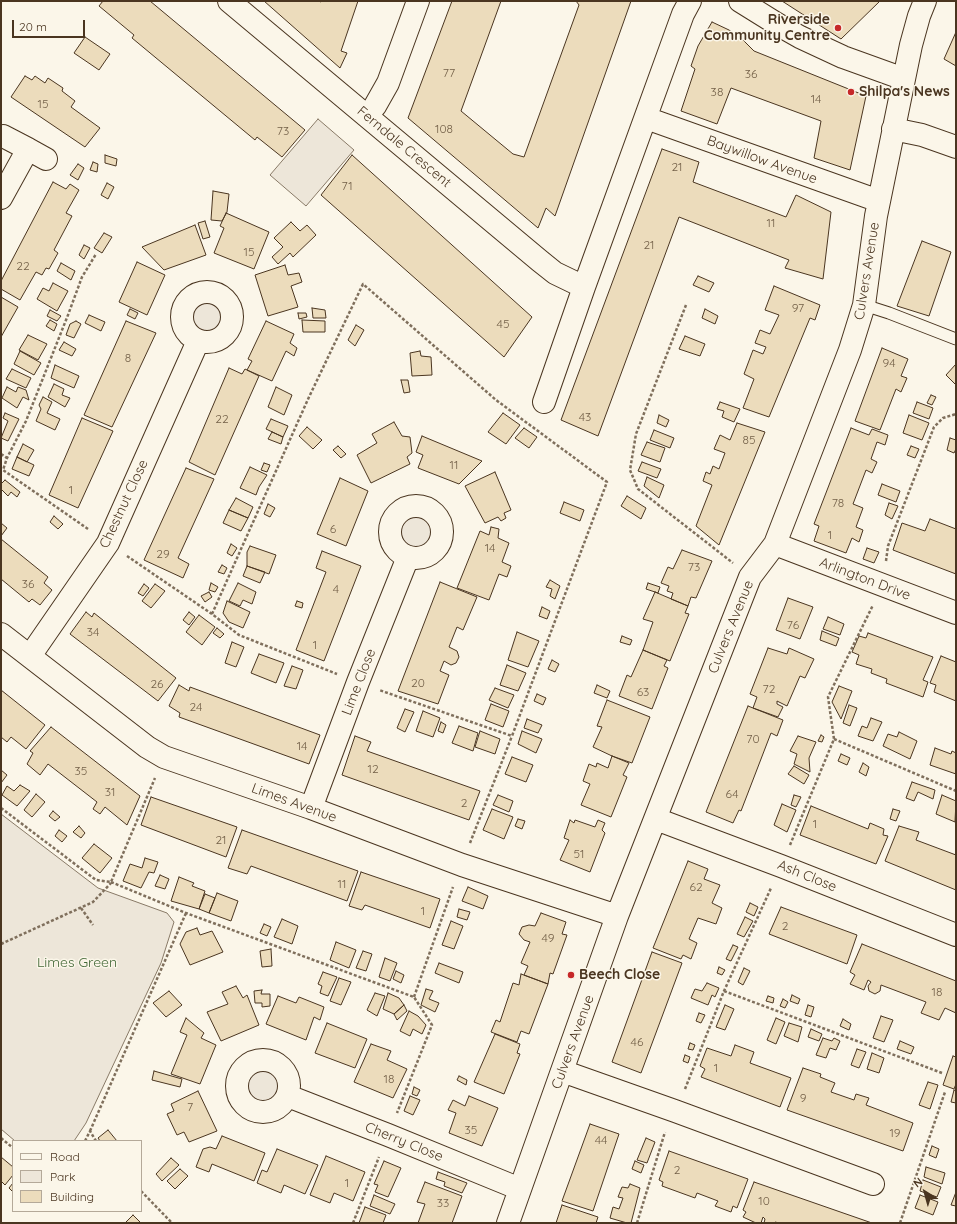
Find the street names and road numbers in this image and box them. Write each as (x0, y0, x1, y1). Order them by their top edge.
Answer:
street label: Ferndale Crescent (354, 103, 454, 191)
street label: Baywillow Avenue (705, 132, 819, 188)
street label: Culvers Avenue (851, 221, 883, 321)
street label: Chestnut Close (96, 457, 152, 551)
street label: Arlington Drive (817, 554, 913, 604)
street label: Culvers Avenue (705, 578, 757, 676)
street label: Lime Close (339, 646, 379, 718)
street label: Limes Avenue (249, 780, 339, 826)
street label: Ash Close (775, 856, 839, 896)
street label: Culvers Avenue (548, 993, 598, 1091)
street label: Cherry Close (363, 1119, 445, 1165)

